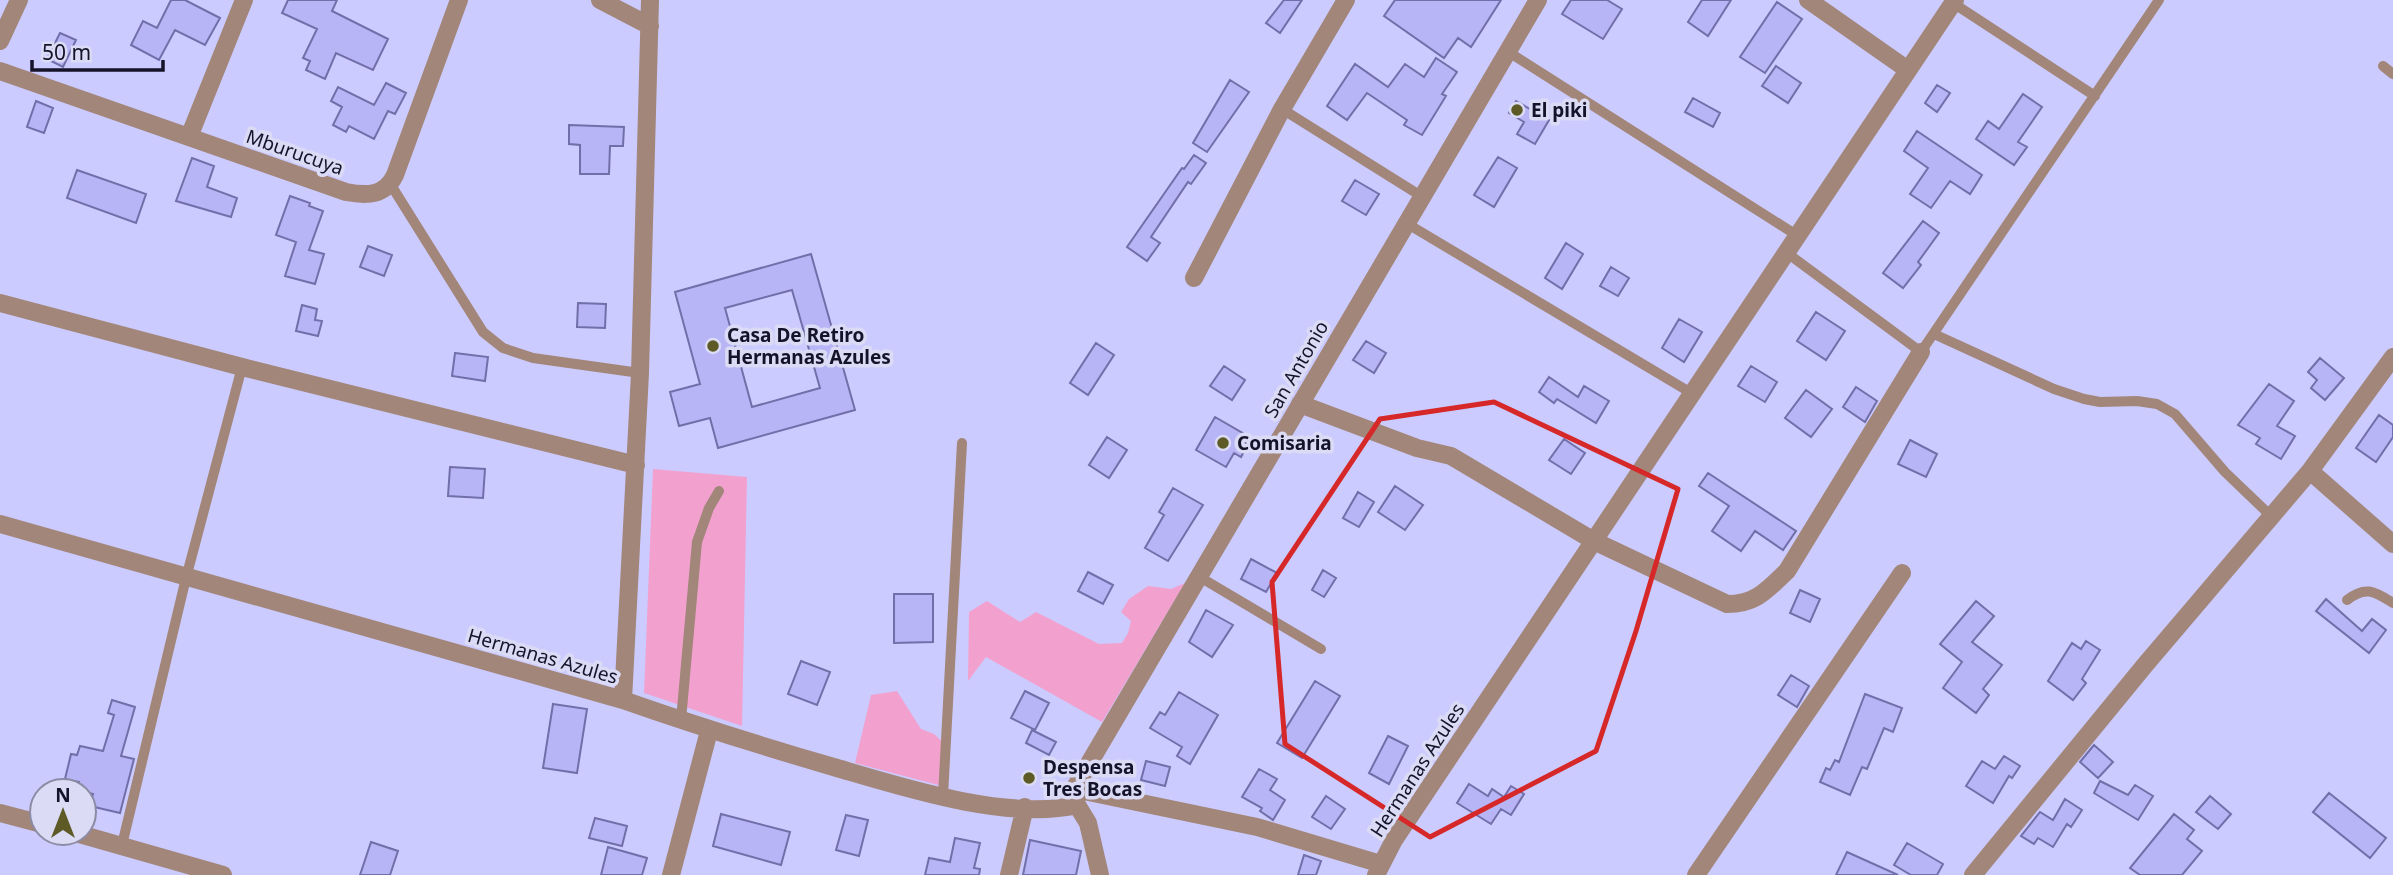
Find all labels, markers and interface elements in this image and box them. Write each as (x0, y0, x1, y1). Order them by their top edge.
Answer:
scale bar (32, 28, 163, 72)
text: 50 m (42, 38, 91, 66)
place label: El piki (1531, 97, 1587, 123)
marker: El piki (1509, 102, 1525, 118)
street label: Mburucuya (243, 123, 347, 181)
street label: San Antonio (1258, 316, 1334, 422)
place label: Casa De Retiro Hermanas Azules (727, 322, 891, 370)
marker: Casa De Retiro Hermanas Azules (705, 338, 721, 354)
place label: Comisaria (1237, 430, 1332, 456)
marker: Comisaria (1215, 435, 1231, 451)
street label: Hermanas Azules (465, 622, 621, 690)
street label: Hermanas Azules (1364, 698, 1470, 842)
place label: Despensa Tres Bocas (1043, 754, 1142, 802)
marker: Despensa Tres Bocas (1021, 770, 1037, 786)
north arrow (28, 777, 98, 847)
text: N (55, 782, 71, 808)

